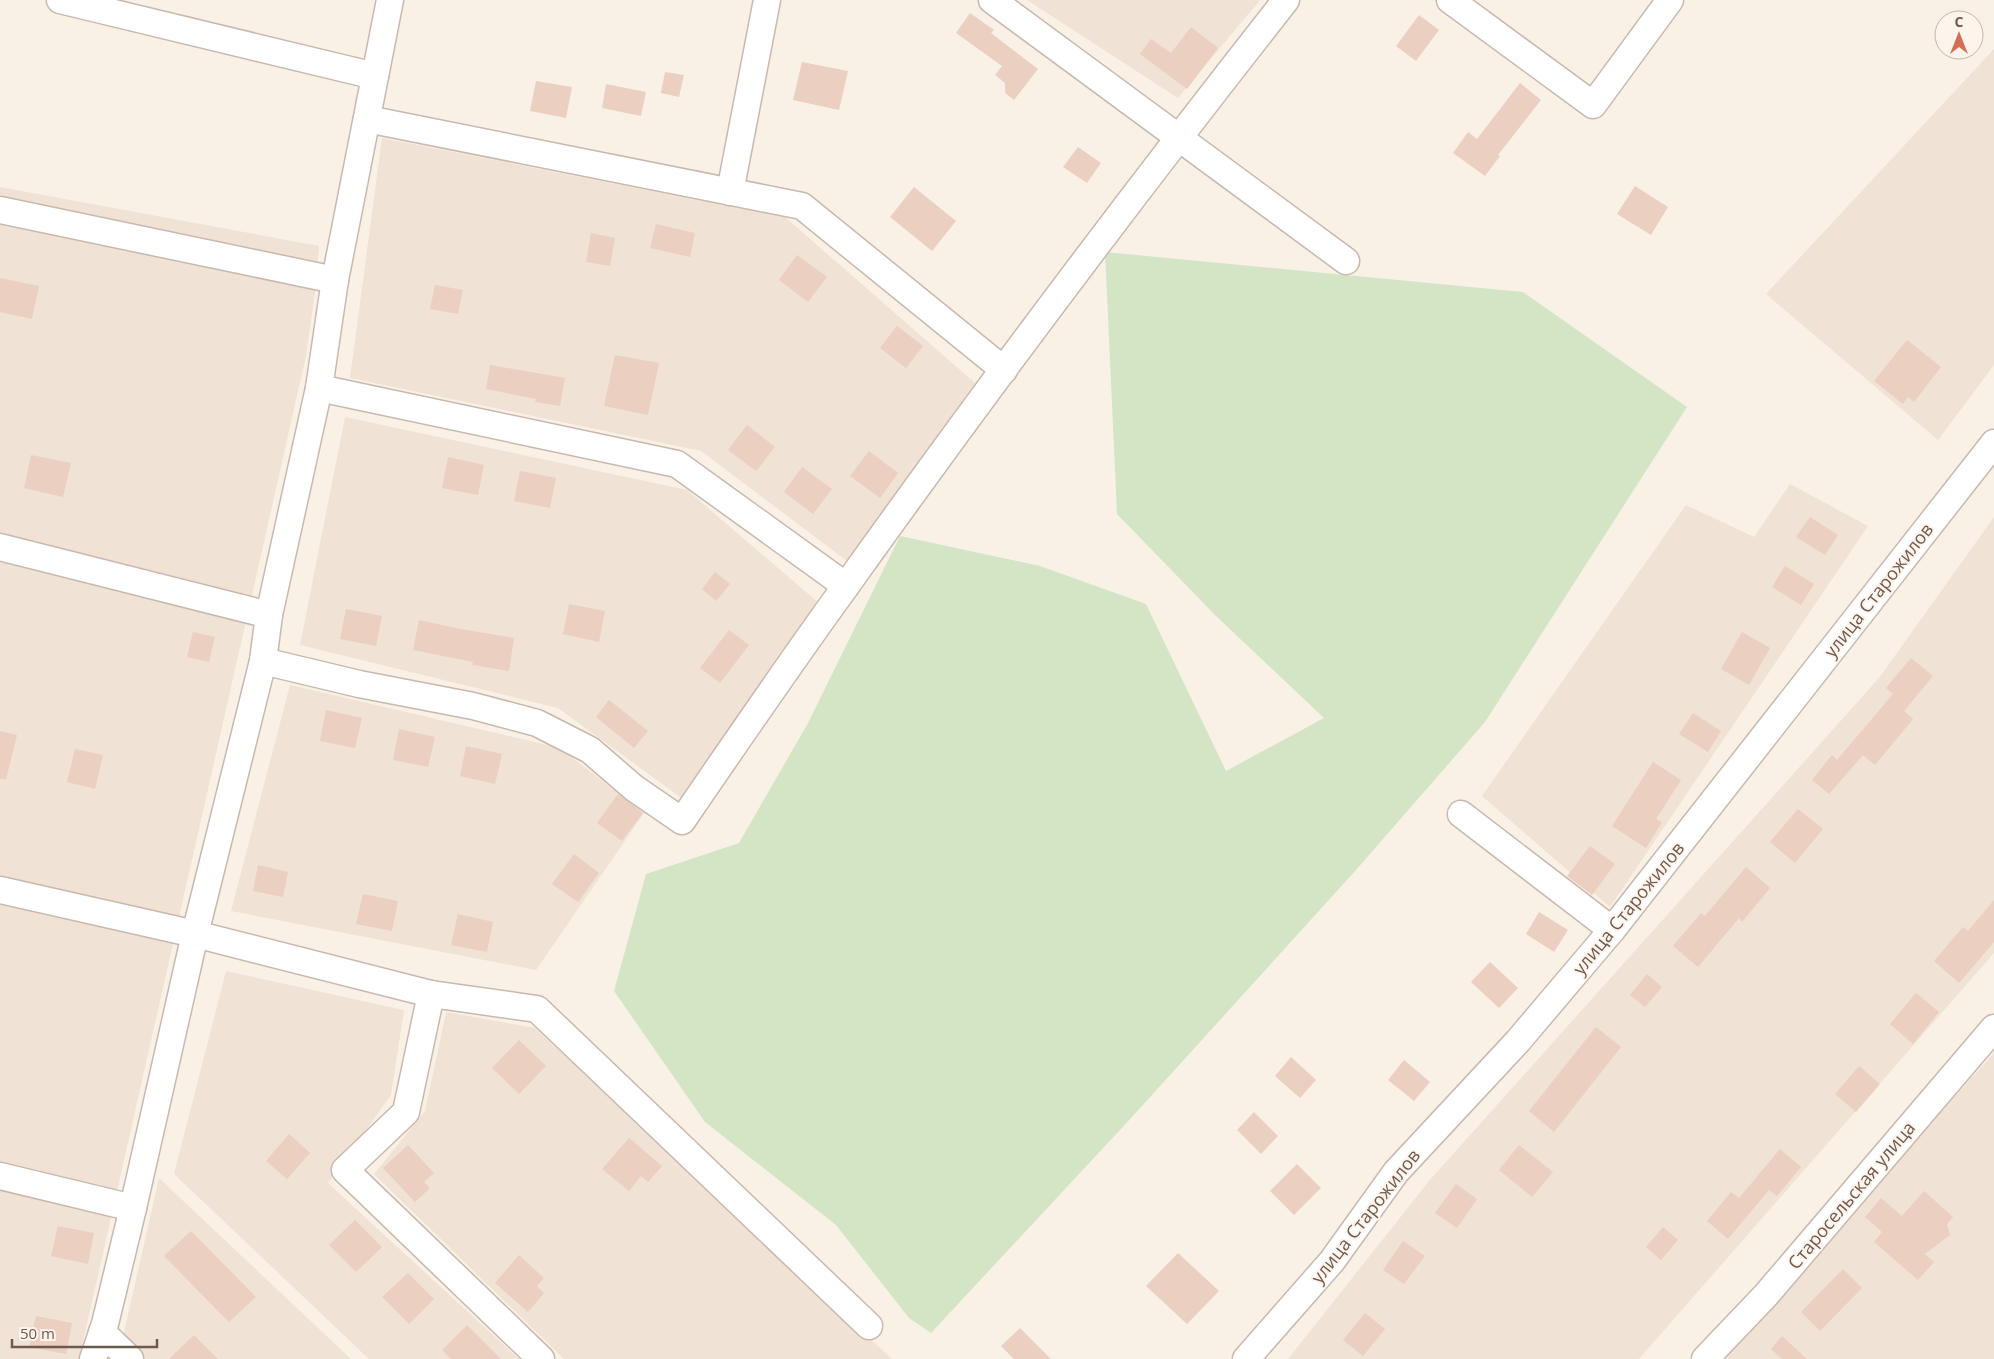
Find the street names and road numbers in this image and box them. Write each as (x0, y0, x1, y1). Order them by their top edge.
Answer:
street label: улица Старожилов (1818, 518, 1938, 662)
street label: улица Старожилов (1567, 837, 1689, 979)
street label: Старосельская улица (1782, 1116, 1920, 1274)
street label: улица Старожилов (1305, 1144, 1425, 1288)

